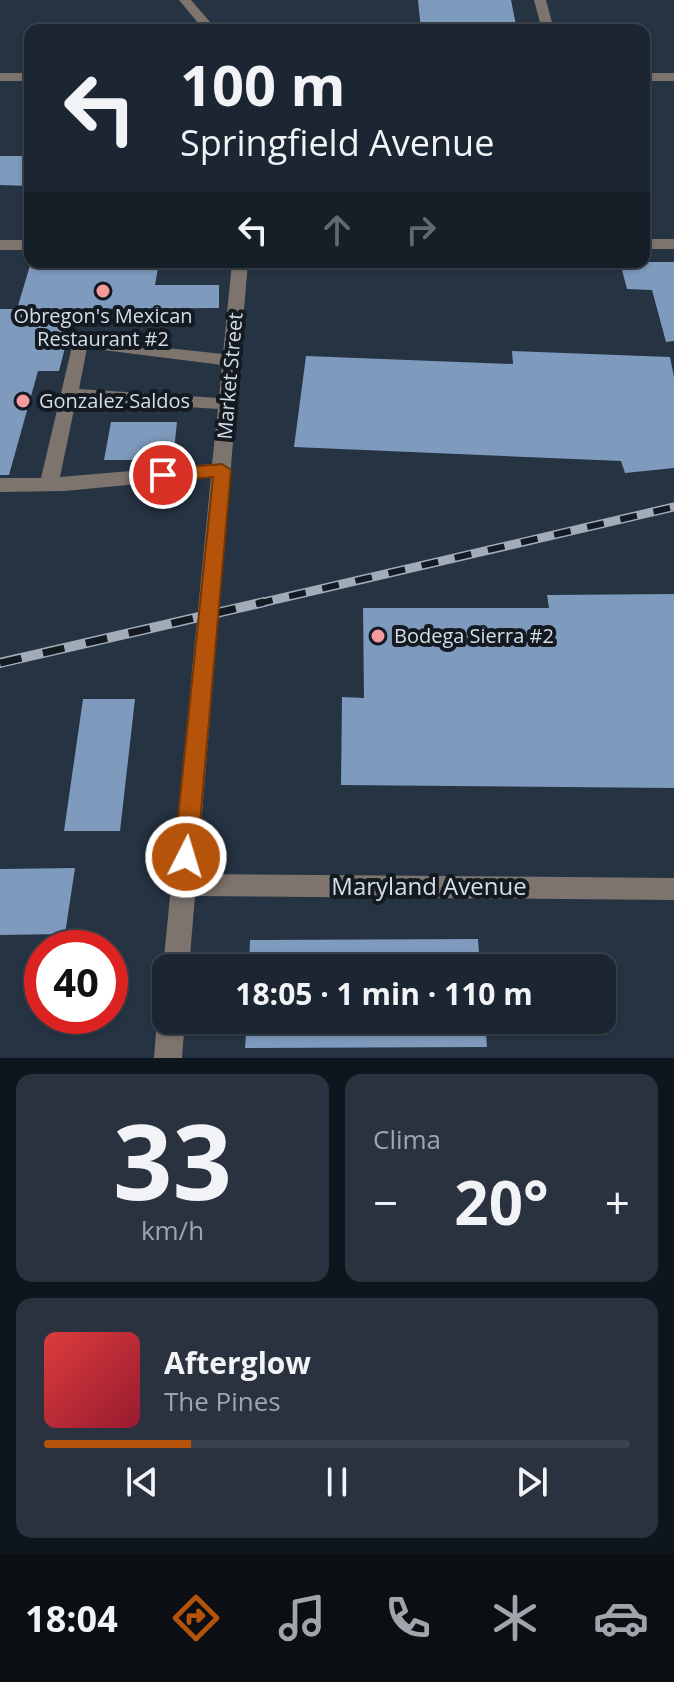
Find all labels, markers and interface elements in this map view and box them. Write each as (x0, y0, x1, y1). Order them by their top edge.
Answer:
text: 100 m (180, 46, 346, 122)
icon: left (48, 56, 152, 160)
text: Springfield Avenue (180, 118, 494, 167)
icon: left (231, 208, 275, 252)
icon: ahead (315, 208, 359, 252)
icon: right (399, 208, 443, 252)
marker: Obregon's Mexican Restaurant #2 (94, 282, 112, 300)
place label: Obregon's Mexican Restaurant #2 (13, 302, 193, 352)
street label: Market Street (211, 311, 248, 440)
place label: Gonzalez Saldos (39, 387, 190, 414)
marker: Gonzalez Saldos (14, 392, 32, 410)
pin (129, 441, 197, 509)
icon: arrive (141, 453, 185, 497)
place label: Bodega Sierra #2 (394, 622, 554, 649)
marker: Bodega Sierra #2 (369, 627, 387, 645)
position arrow (144, 815, 228, 899)
street label: Maryland Avenue (331, 869, 527, 902)
speed limit sign: 40 (24, 930, 128, 1034)
text: 18:05 · 1 min · 110 m (235, 973, 533, 1014)
text: 33 (113, 1089, 232, 1230)
text: Clima (373, 1121, 441, 1157)
text: 20° (454, 1161, 549, 1243)
text: − (373, 1172, 398, 1232)
text: + (605, 1172, 630, 1232)
text: km/h (141, 1212, 204, 1248)
text: Afterglow (164, 1342, 311, 1383)
text: The Pines (164, 1383, 281, 1419)
icon: previous (120, 1460, 164, 1504)
icon: pause (315, 1460, 359, 1504)
icon: next (510, 1460, 554, 1504)
icon: directions (168, 1590, 224, 1646)
icon: music (274, 1590, 330, 1646)
icon: phone (380, 1590, 436, 1646)
icon: climate (487, 1590, 543, 1646)
icon: car (593, 1590, 649, 1646)
text: 18:04 (25, 1594, 118, 1643)

